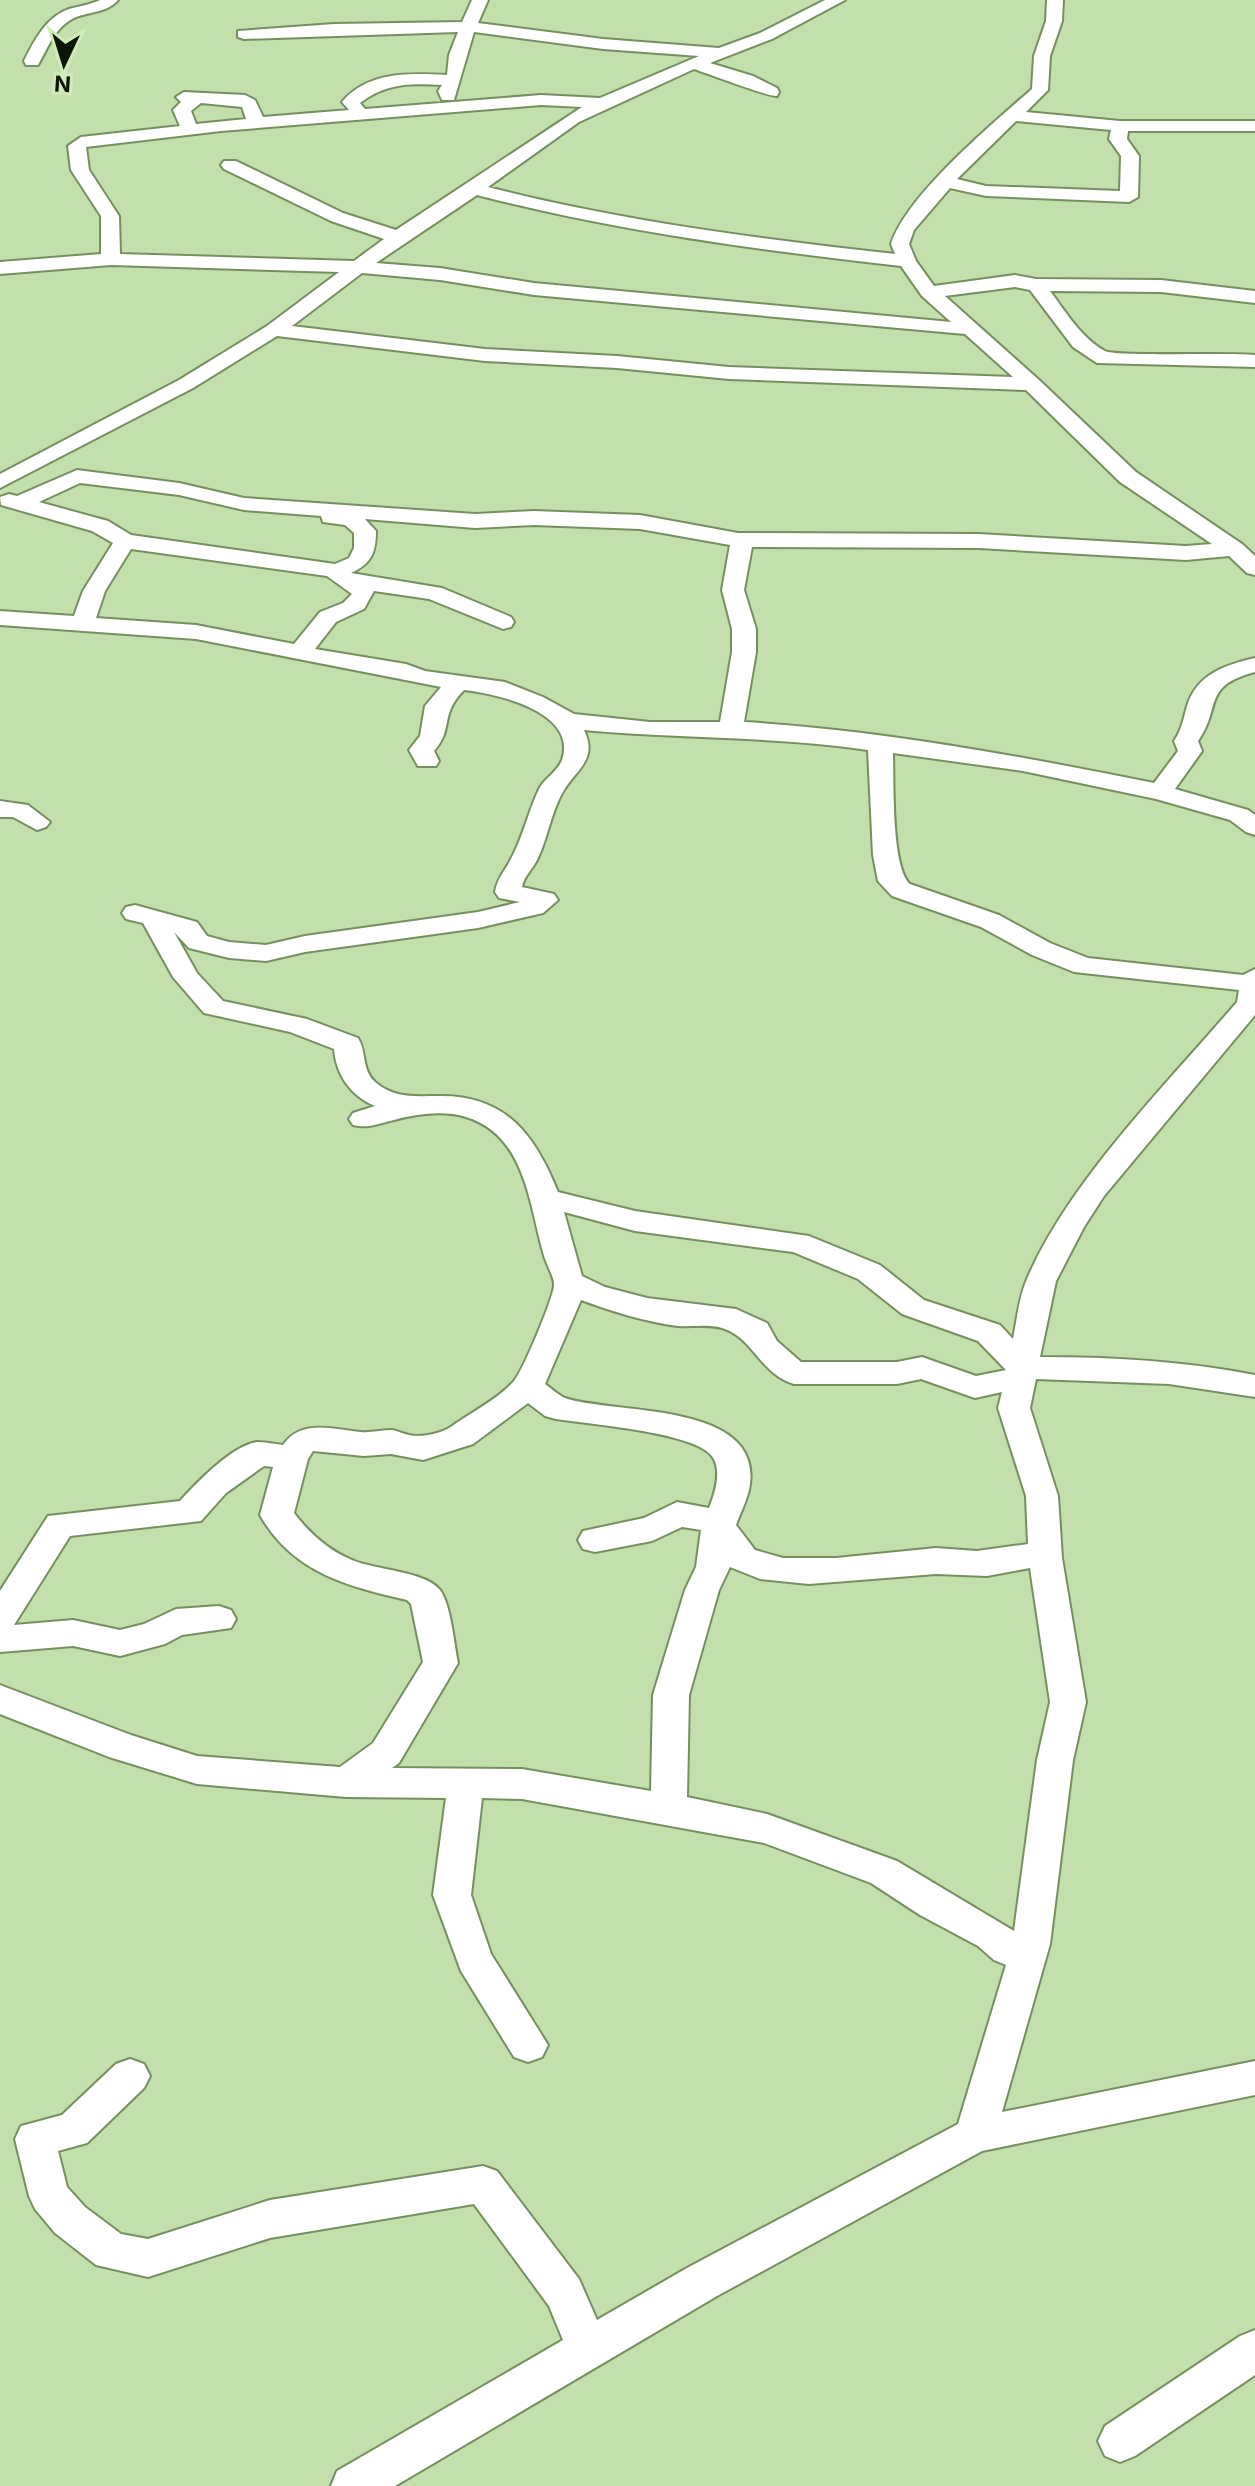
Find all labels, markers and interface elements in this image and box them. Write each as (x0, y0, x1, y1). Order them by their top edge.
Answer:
north arrow (24, 24, 104, 104)
text: N (53, 70, 72, 98)

